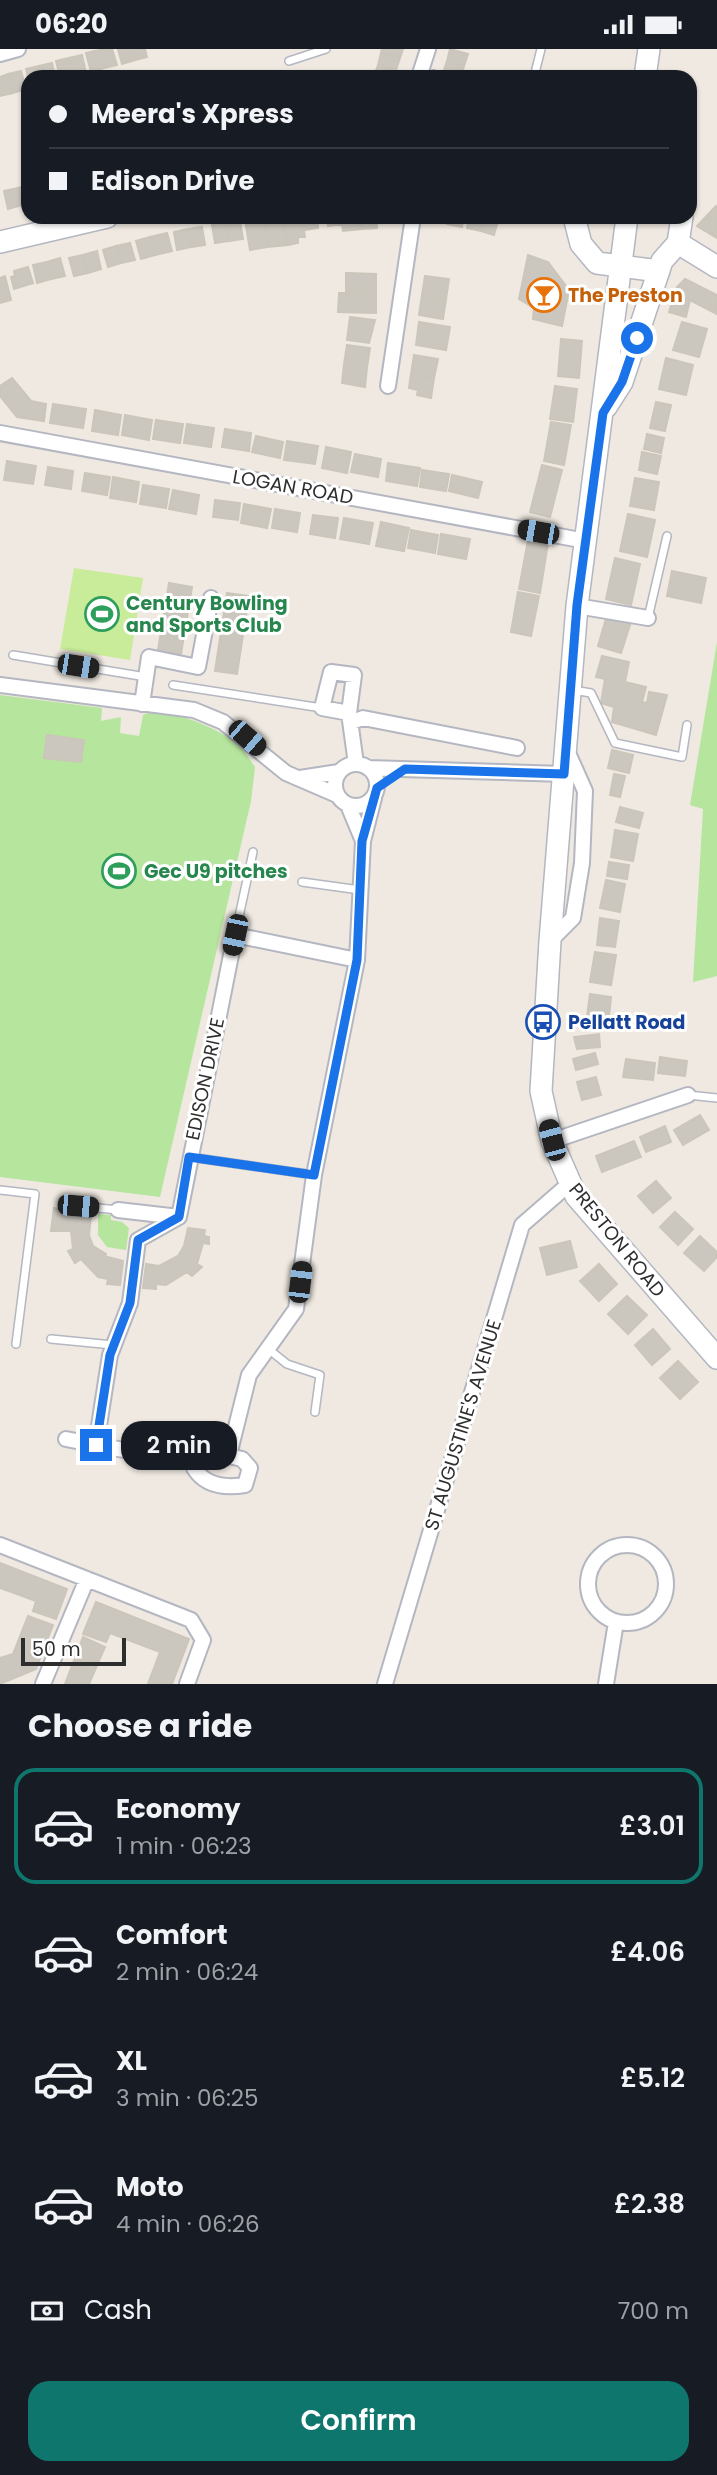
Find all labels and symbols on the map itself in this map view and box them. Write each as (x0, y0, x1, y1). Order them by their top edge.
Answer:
bar icon: The Preston (525, 276, 563, 314)
place label: The Preston (568, 282, 683, 309)
route start (621, 322, 653, 354)
street label: LOGAN ROAD (231, 463, 355, 511)
car (516, 518, 561, 546)
place label: Century Bowling and Sports Club (126, 590, 288, 639)
sports icon: Century Bowling and Sports Club (83, 595, 121, 633)
car (56, 652, 101, 680)
car (225, 716, 270, 760)
sports icon: Gec U9 pitches (100, 852, 138, 890)
place label: Gec U9 pitches (144, 858, 288, 885)
car (221, 912, 250, 958)
bus stop icon: Pellatt Road (524, 1003, 562, 1041)
place label: Pellatt Road (568, 1009, 685, 1036)
street label: EDISON DRIVE (179, 1015, 231, 1143)
car (537, 1117, 568, 1163)
street label: PRESTON ROAD (563, 1177, 671, 1303)
car (57, 1194, 100, 1218)
car (288, 1260, 313, 1304)
street label: ST AUGUSTINE'S AVENUE (418, 1316, 508, 1534)
callout: 2 min (120, 1421, 236, 1469)
route end (80, 1429, 112, 1461)
scale bar (21, 1635, 126, 1667)

